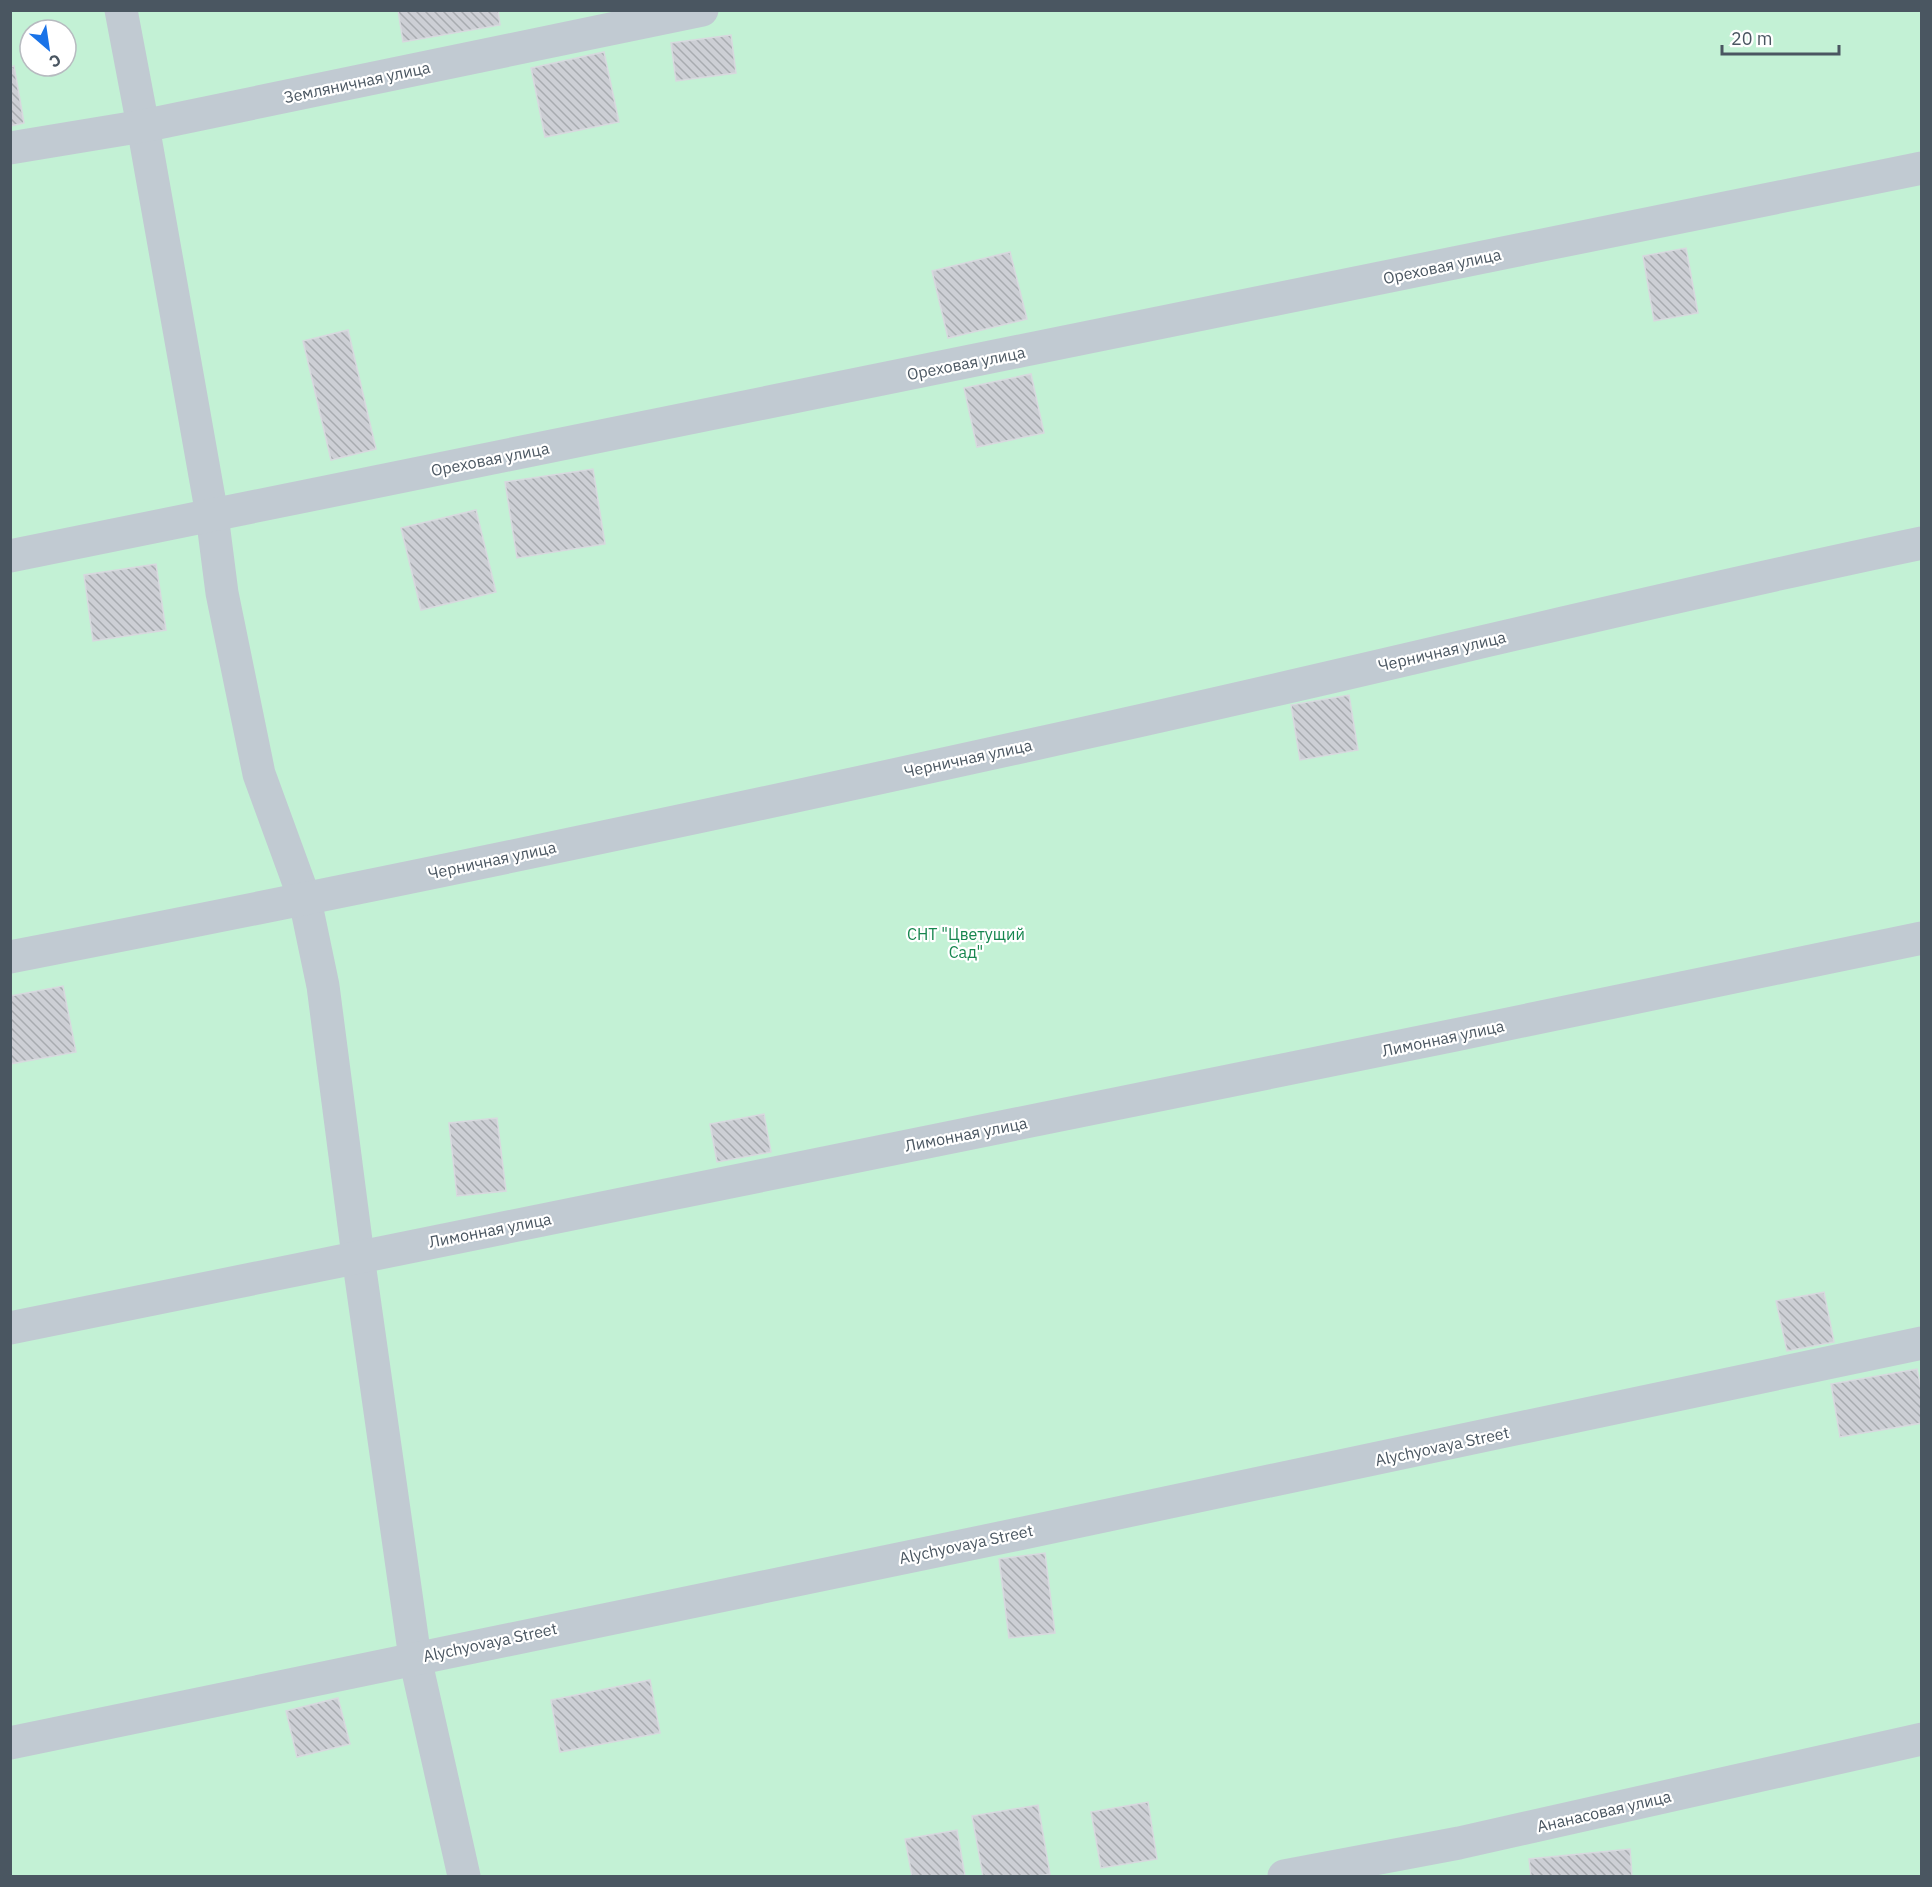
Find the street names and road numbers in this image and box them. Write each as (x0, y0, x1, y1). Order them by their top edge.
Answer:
street label: Земляничная улица (282, 57, 432, 107)
street label: Ореховая улица (1381, 244, 1503, 288)
street label: Ореховая улица (905, 342, 1027, 384)
street label: Ореховая улица (429, 438, 551, 480)
street label: Черничная улица (1376, 626, 1508, 675)
street label: Черничная улица (902, 735, 1034, 781)
street label: Черничная улица (426, 837, 558, 883)
street label: Лимонная улица (1380, 1015, 1506, 1061)
street label: Лимонная улица (903, 1112, 1029, 1156)
street label: Лимонная улица (427, 1208, 553, 1252)
street label: Alychyovaya Street (1373, 1422, 1511, 1470)
street label: Alychyovaya Street (897, 1520, 1035, 1568)
street label: Alychyovaya Street (421, 1618, 559, 1666)
street label: Ананасовая улица (1535, 1786, 1673, 1836)

